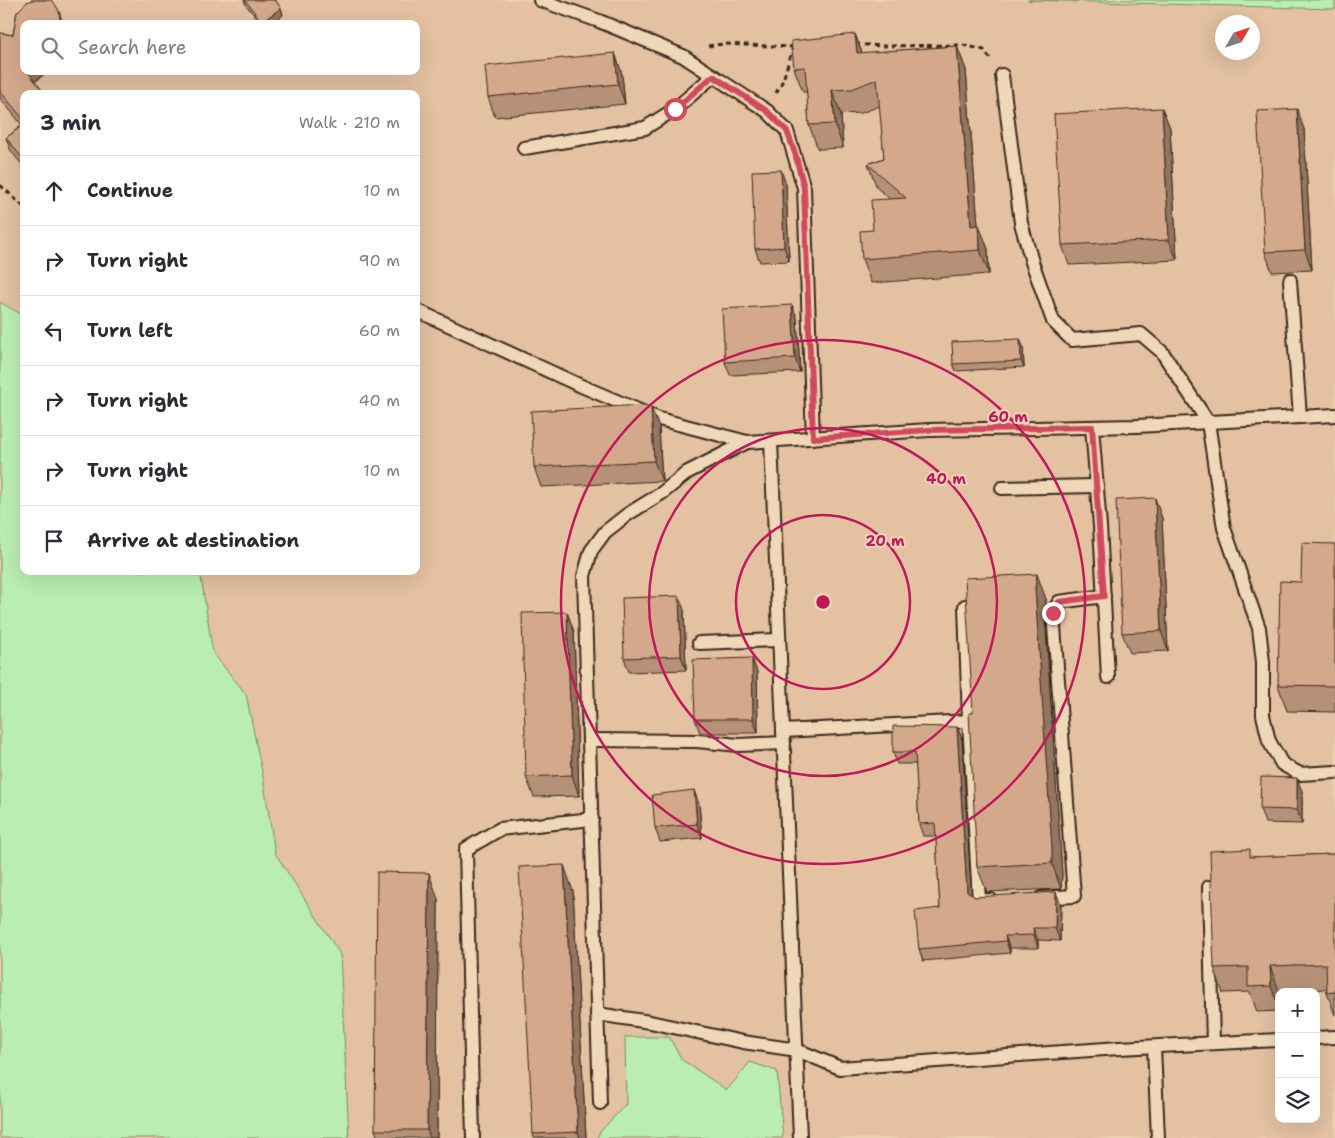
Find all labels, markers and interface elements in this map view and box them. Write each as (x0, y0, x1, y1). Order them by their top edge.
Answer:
north arrow (1215, 15, 1260, 60)
search box (20, 20, 420, 75)
icon: search (38, 34, 66, 62)
text: Search here (78, 35, 187, 60)
route start (664, 98, 687, 121)
text: 3 min (40, 109, 101, 137)
text: Walk · 210 m (299, 112, 400, 133)
icon: ahead (40, 177, 68, 205)
text: Continue (87, 178, 173, 203)
text: 10 m (363, 180, 400, 201)
icon: right (40, 247, 68, 275)
text: Turn right (87, 248, 188, 273)
text: 90 m (359, 250, 400, 271)
icon: left (40, 317, 68, 345)
text: Turn left (87, 318, 173, 343)
text: 60 m (359, 320, 400, 341)
icon: right (40, 387, 68, 415)
text: Turn right (87, 388, 188, 413)
text: 40 m (358, 390, 400, 411)
text: 60 m (988, 407, 1028, 427)
icon: right (40, 457, 68, 485)
text: Turn right (87, 458, 188, 483)
text: 10 m (363, 460, 400, 481)
text: 40 m (926, 469, 966, 489)
icon: arrive (40, 527, 68, 555)
text: Arrive at destination (87, 528, 299, 553)
text: 20 m (865, 531, 905, 551)
centre of rings (814, 593, 832, 611)
route end (1042, 602, 1065, 625)
map controls (1275, 988, 1320, 1123)
button: + (1275, 988, 1320, 1033)
button: − (1275, 1033, 1320, 1078)
button: layers (1275, 1078, 1320, 1123)

